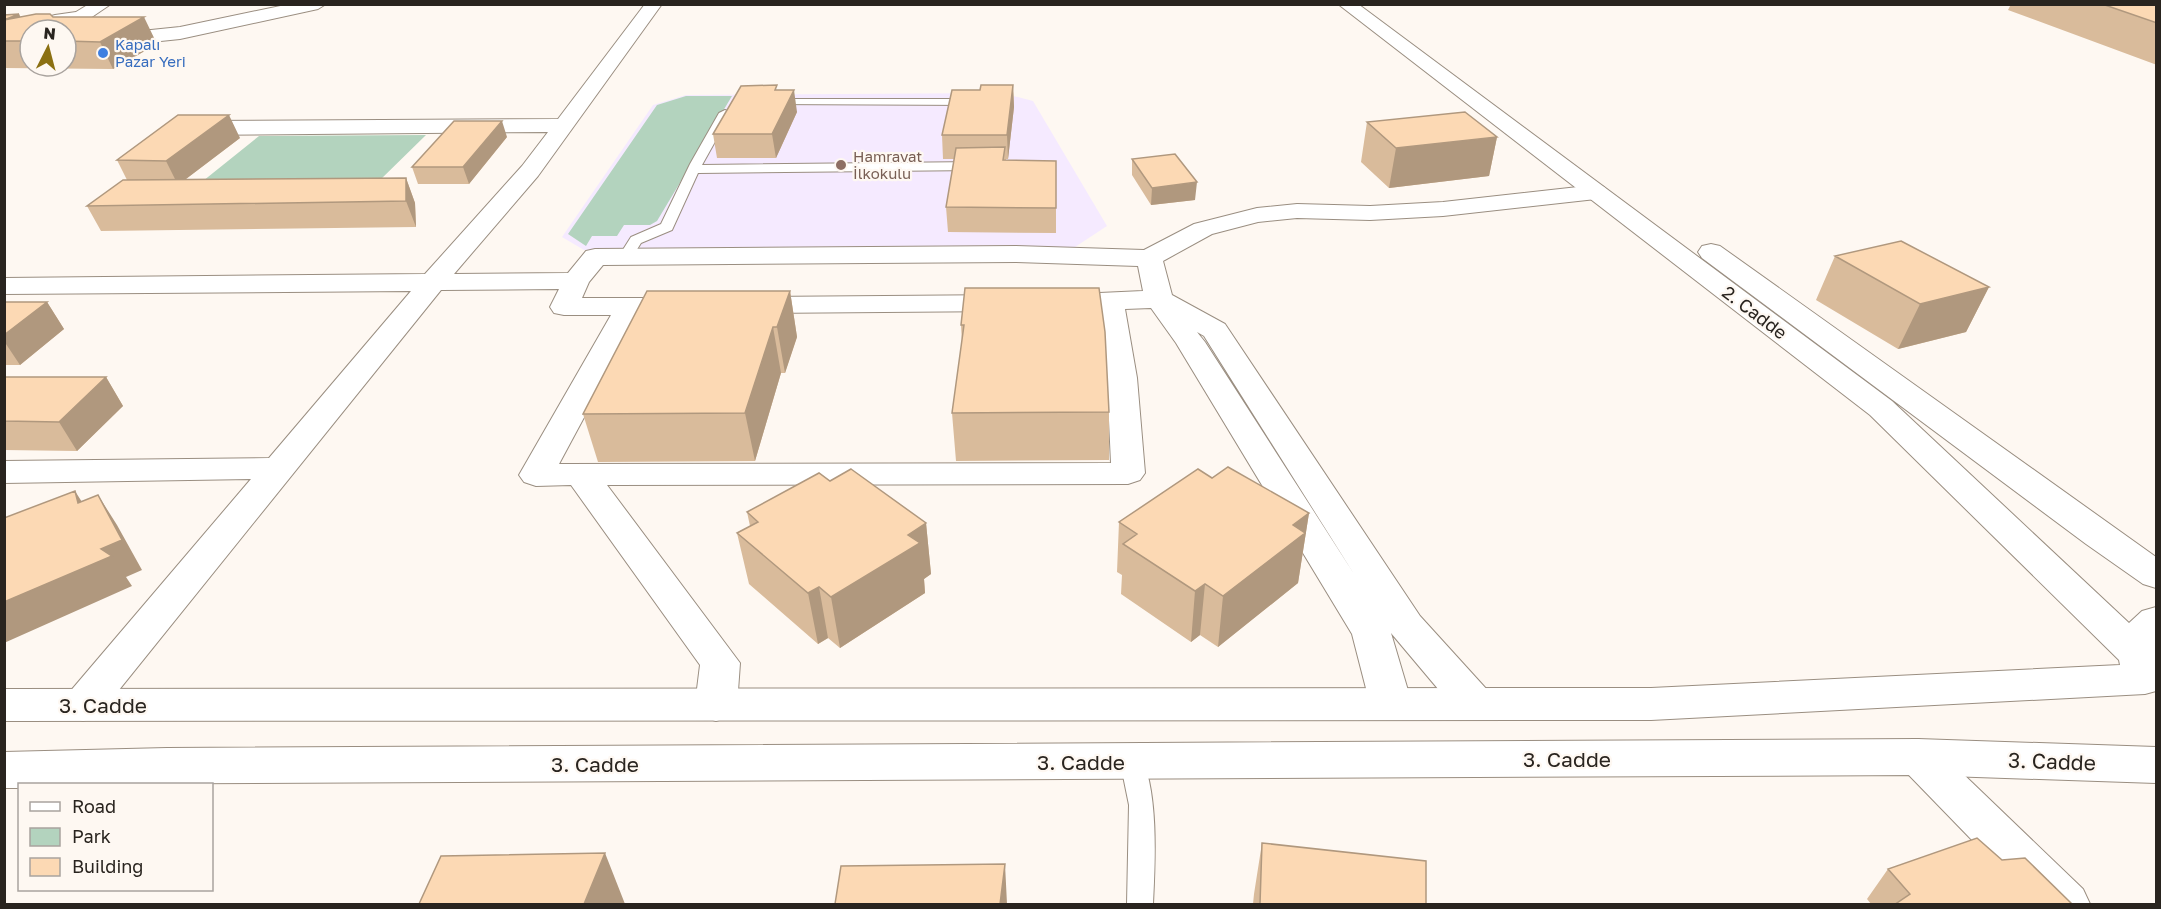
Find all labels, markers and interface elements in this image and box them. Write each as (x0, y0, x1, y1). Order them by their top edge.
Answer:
north arrow (18, 18, 78, 78)
text: N (42, 23, 57, 44)
place label: Kapalı Pazar Yeri (115, 35, 186, 70)
marker: Kapalı Pazar Yeri (96, 46, 110, 60)
place label: Hamravat İlkokulu (853, 147, 922, 182)
marker: Hamravat İlkokulu (834, 158, 848, 172)
street label: 2. Cadde (1718, 281, 1792, 343)
street label: 3. Cadde (59, 692, 147, 718)
street label: 3. Cadde (1523, 746, 1611, 772)
street label: 3. Cadde (2008, 746, 2096, 776)
street label: 3. Cadde (1037, 749, 1125, 775)
street label: 3. Cadde (551, 751, 639, 777)
legend (18, 783, 213, 891)
text: Road (72, 795, 116, 817)
text: Park (72, 825, 111, 847)
text: Building (72, 855, 143, 877)

